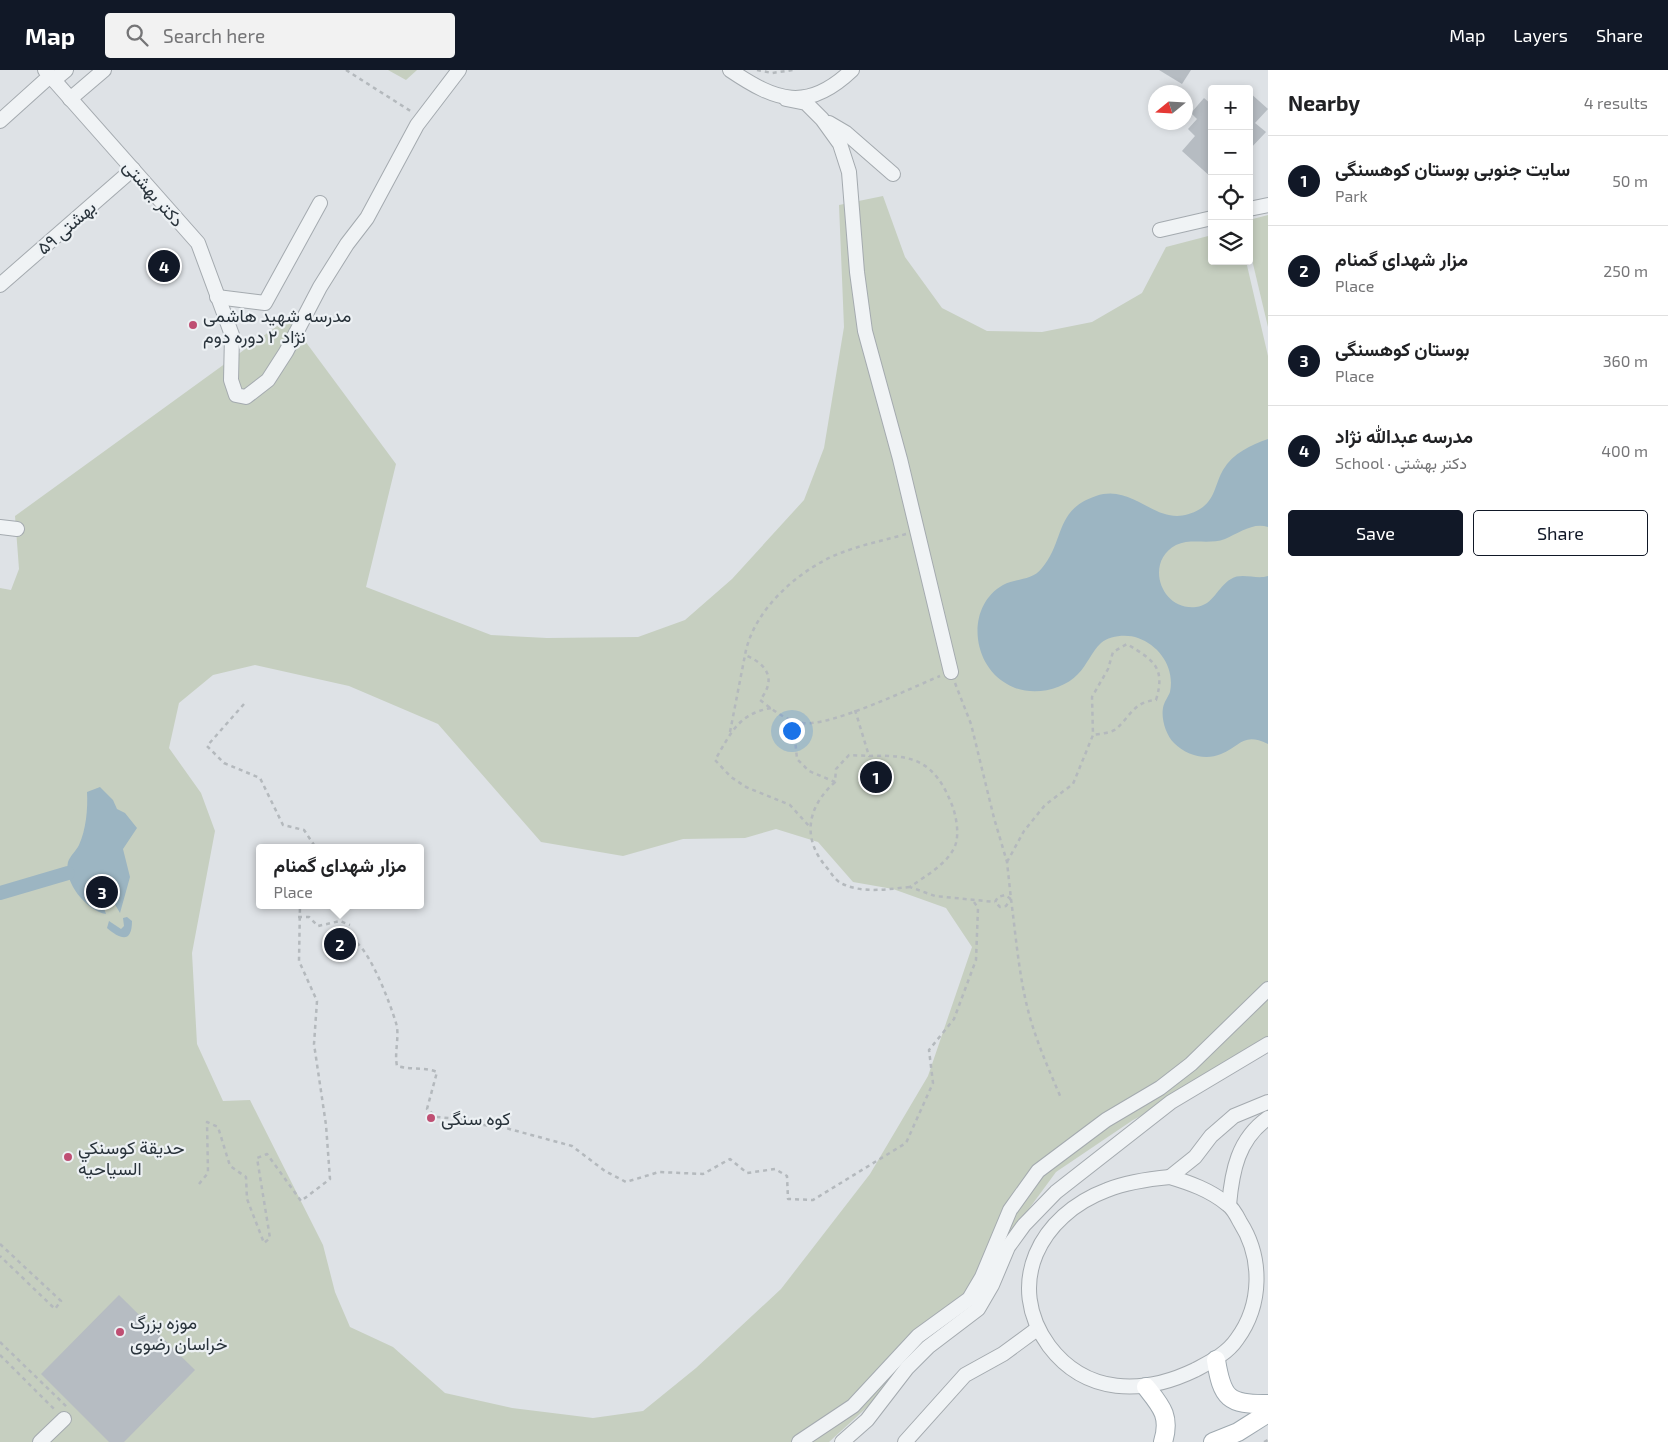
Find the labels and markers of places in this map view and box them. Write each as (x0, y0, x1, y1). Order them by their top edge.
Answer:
pin: 4 (148, 247, 180, 285)
place label: مدرسه شهید هاشمی نژاد ۲ دوره دوم (203, 304, 351, 349)
marker: مدرسه شهید هاشمی نژاد ۲ دوره دوم (187, 319, 199, 331)
pin: 1 (860, 758, 892, 796)
pin: 3 (86, 873, 118, 911)
pin: 2 (324, 925, 356, 963)
place label: کوه سنگی (441, 1107, 511, 1130)
marker: کوه سنگی (425, 1112, 437, 1124)
place label: حديقة كوسنكي السياحيه (78, 1136, 185, 1179)
marker: حديقة كوسنكي السياحيه (62, 1151, 74, 1163)
place label: موزه بزرگ خراسان رضوی (130, 1311, 228, 1355)
marker: موزه بزرگ خراسان رضوی (114, 1326, 126, 1338)

